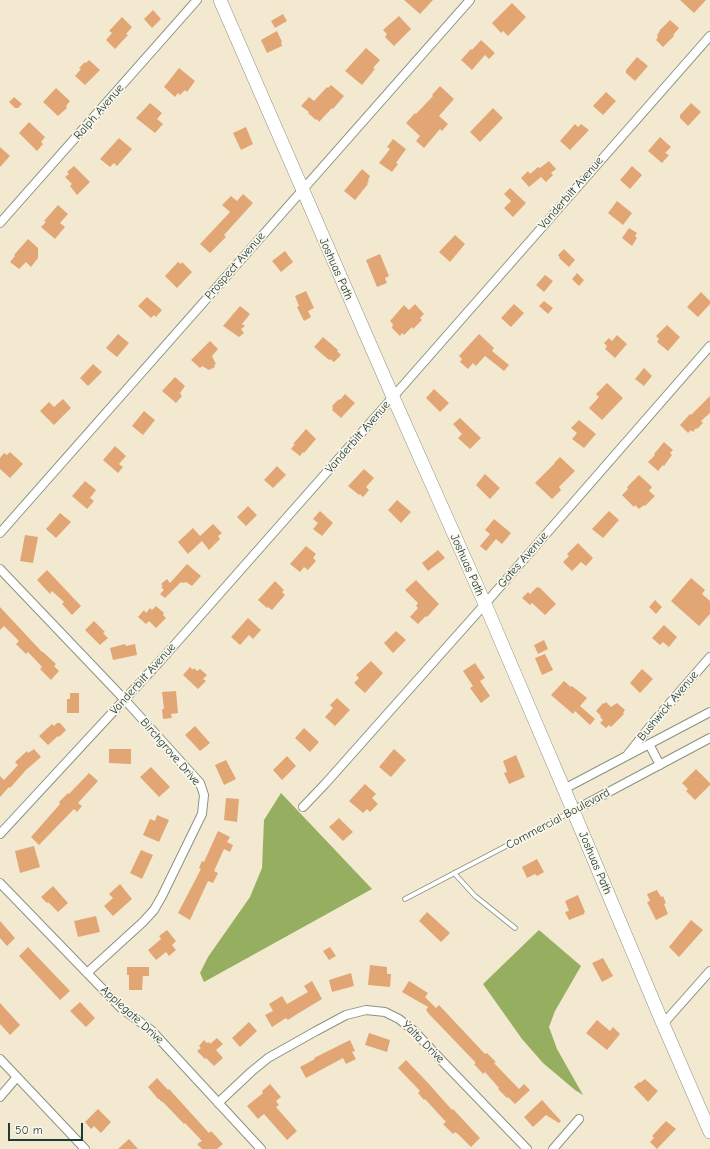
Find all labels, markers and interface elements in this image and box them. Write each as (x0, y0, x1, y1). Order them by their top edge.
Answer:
street label: Ralph Avenue (71, 81, 127, 143)
street label: Vanderbilt Avenue (536, 154, 606, 232)
street label: Prospect Avenue (202, 229, 268, 303)
street label: Joshuas Path (316, 236, 356, 302)
street label: Vanderbilt Avenue (323, 398, 393, 476)
street label: Gates Avenue (495, 529, 551, 591)
street label: Joshuas Path (447, 532, 487, 598)
street label: Vanderbilt Avenue (107, 640, 179, 718)
street label: Bushwick Avenue (635, 668, 701, 744)
street label: Birchgrove Drive (137, 715, 203, 789)
street label: Commercial Boulevard (504, 786, 612, 852)
street label: Joshuas Path (575, 829, 615, 897)
street label: Applegate Drive (98, 983, 166, 1047)
street label: Yalta Drive (399, 1018, 447, 1066)
scale bar (10, 1115, 85, 1141)
text: 50 m (15, 1123, 43, 1137)

